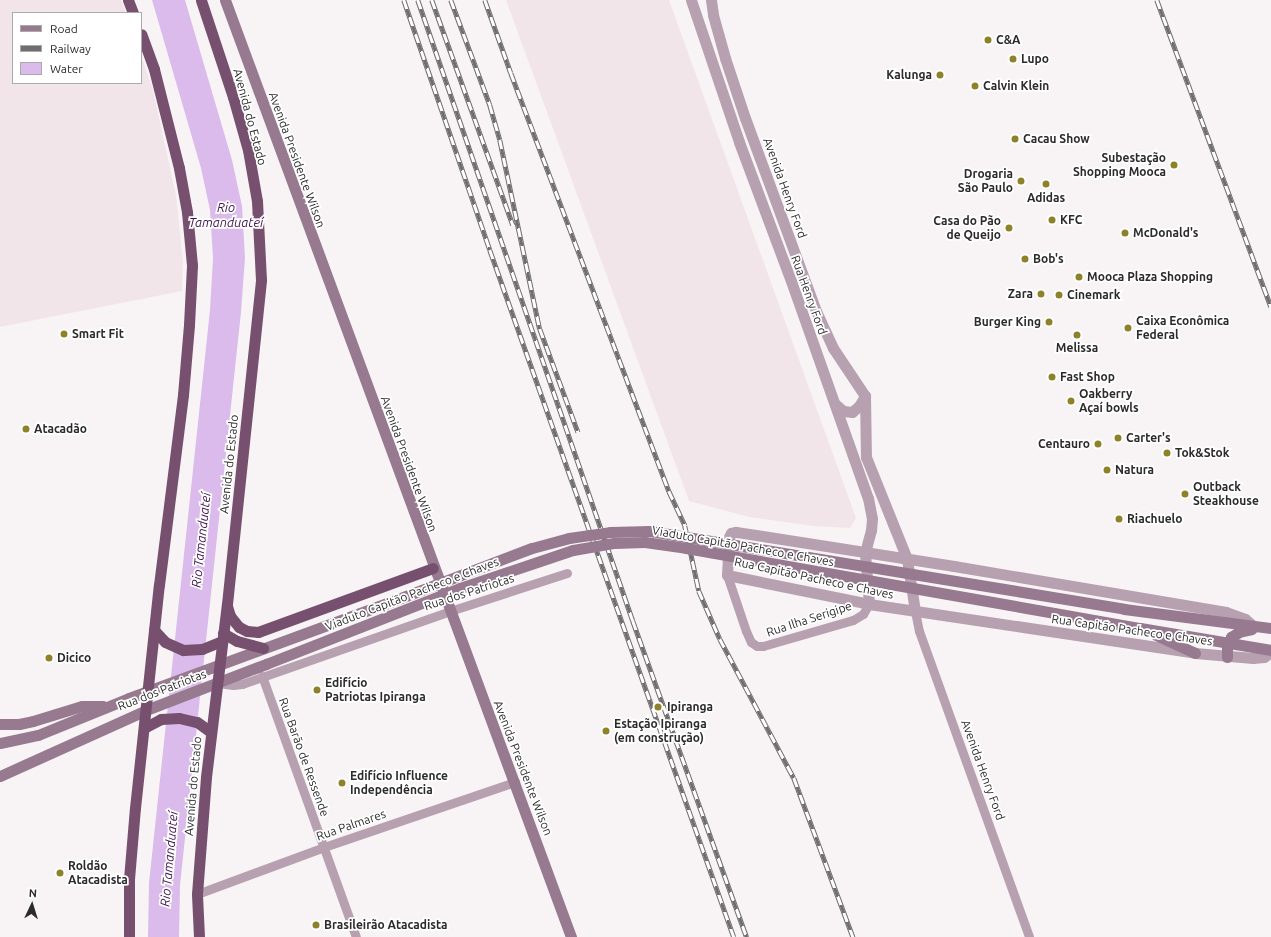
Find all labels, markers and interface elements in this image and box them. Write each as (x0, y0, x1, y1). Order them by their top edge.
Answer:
legend (12, 12, 142, 84)
text: Road (50, 22, 78, 35)
place label: C&A (996, 33, 1020, 47)
marker: C&A (983, 35, 993, 45)
text: Railway (50, 42, 91, 55)
place label: Lupo (1021, 52, 1049, 66)
marker: Lupo (1008, 54, 1018, 64)
text: Water (50, 62, 83, 75)
street label: Avenida do Estado (230, 67, 270, 167)
place label: Kalunga (886, 68, 932, 82)
marker: Kalunga (935, 70, 945, 80)
place label: Calvin Klein (983, 79, 1049, 93)
marker: Calvin Klein (970, 81, 980, 91)
street label: Avenida Presidente Wilson (266, 90, 328, 230)
place label: Cacau Show (1023, 132, 1090, 146)
marker: Cacau Show (1010, 134, 1020, 144)
street label: Avenida Henry Ford (760, 136, 810, 240)
place label: Subestação Shopping Mooca (1073, 151, 1166, 179)
marker: Subestação Shopping Mooca (1169, 160, 1179, 170)
place label: Drogaria São Paulo (958, 167, 1013, 195)
marker: Drogaria São Paulo (1016, 176, 1026, 186)
marker: Adidas (1041, 179, 1051, 189)
place label: Adidas (1027, 191, 1065, 205)
water label: Rio Tamanduateí (189, 200, 263, 231)
place label: KFC (1060, 213, 1082, 227)
place label: Casa do Pão de Queijo (933, 214, 1001, 242)
marker: KFC (1047, 215, 1057, 225)
marker: Casa do Pão de Queijo (1004, 223, 1014, 233)
place label: McDonald's (1133, 226, 1199, 240)
marker: McDonald's (1120, 228, 1130, 238)
place label: Bob's (1033, 252, 1064, 266)
street label: Rua Henry Ford (788, 253, 830, 337)
marker: Bob's (1020, 254, 1030, 264)
place label: Mooca Plaza Shopping (1087, 270, 1213, 284)
marker: Mooca Plaza Shopping (1074, 272, 1084, 282)
place label: Zara (1008, 287, 1033, 301)
place label: Cinemark (1067, 288, 1120, 302)
marker: Zara (1036, 289, 1046, 299)
marker: Cinemark (1054, 290, 1064, 300)
place label: Caixa Econômica Federal (1136, 314, 1229, 342)
place label: Burger King (974, 315, 1041, 329)
marker: Burger King (1044, 317, 1054, 327)
marker: Caixa Econômica Federal (1123, 323, 1133, 333)
place label: Smart Fit (72, 327, 124, 341)
marker: Smart Fit (59, 329, 69, 339)
marker: Melissa (1072, 330, 1082, 340)
place label: Melissa (1056, 341, 1098, 355)
place label: Fast Shop (1060, 370, 1115, 384)
marker: Fast Shop (1047, 372, 1057, 382)
place label: Oakberry Açaí bowls (1079, 387, 1139, 415)
street label: Avenida Presidente Wilson (378, 394, 440, 534)
marker: Oakberry Açaí bowls (1066, 396, 1076, 406)
street label: Avenida do Estado (217, 414, 241, 514)
place label: Atacadão (34, 422, 87, 436)
marker: Atacadão (21, 424, 31, 434)
place label: Carter's (1126, 431, 1171, 445)
marker: Carter's (1113, 433, 1123, 443)
place label: Centauro (1038, 437, 1090, 451)
marker: Centauro (1093, 439, 1103, 449)
place label: Tok&Stok (1175, 446, 1229, 460)
marker: Tok&Stok (1162, 448, 1172, 458)
place label: Natura (1115, 463, 1154, 477)
marker: Natura (1102, 465, 1112, 475)
place label: Outback Steakhouse (1193, 480, 1259, 508)
marker: Outback Steakhouse (1180, 489, 1190, 499)
water label: Rio Tamanduateí (188, 492, 214, 588)
place label: Riachuelo (1127, 512, 1182, 526)
marker: Riachuelo (1114, 514, 1124, 524)
street label: Viaduto Capitão Pacheco e Chaves (651, 523, 835, 569)
street label: Viaduto Capitão Pacheco e Chaves (323, 554, 501, 634)
street label: Rua Capitão Pacheco e Chaves (733, 554, 895, 602)
street label: Rua dos Patriotas (422, 571, 516, 613)
street label: Rua Ilha Serigipe (764, 598, 854, 640)
street label: Rua Capitão Pacheco e Chaves (1051, 612, 1213, 648)
place label: Dicico (57, 651, 91, 665)
marker: Dicico (44, 653, 54, 663)
street label: Rua dos Patriotas (116, 666, 208, 714)
place label: Edifício Patriotas Ipiranga (325, 676, 426, 704)
marker: Edifício Patriotas Ipiranga (312, 685, 322, 695)
street label: Rua Barão de Ressende (276, 696, 332, 818)
street label: Avenida Presidente Wilson (491, 699, 555, 837)
place label: Ipiranga (667, 700, 713, 714)
marker: Ipiranga (652, 701, 664, 713)
place label: Estação Ipiranga (em construção) (614, 717, 707, 745)
street label: Avenida Henry Ford (958, 718, 1008, 822)
marker: Estação Ipiranga (em construção) (601, 726, 611, 736)
street label: Avenida do Estado (181, 736, 205, 836)
place label: Edifício Influence Independência (350, 769, 448, 797)
marker: Edifício Influence Independência (337, 778, 347, 788)
street label: Rua Palmares (314, 806, 388, 844)
water label: Rio Tamanduateí (157, 811, 181, 907)
place label: Roldão Atacadista (68, 859, 128, 887)
marker: Roldão Atacadista (55, 868, 65, 878)
north arrow (12, 885, 52, 925)
text: N (28, 887, 37, 899)
place label: Brasileirão Atacadista (324, 918, 447, 932)
marker: Brasileirão Atacadista (311, 920, 321, 930)

